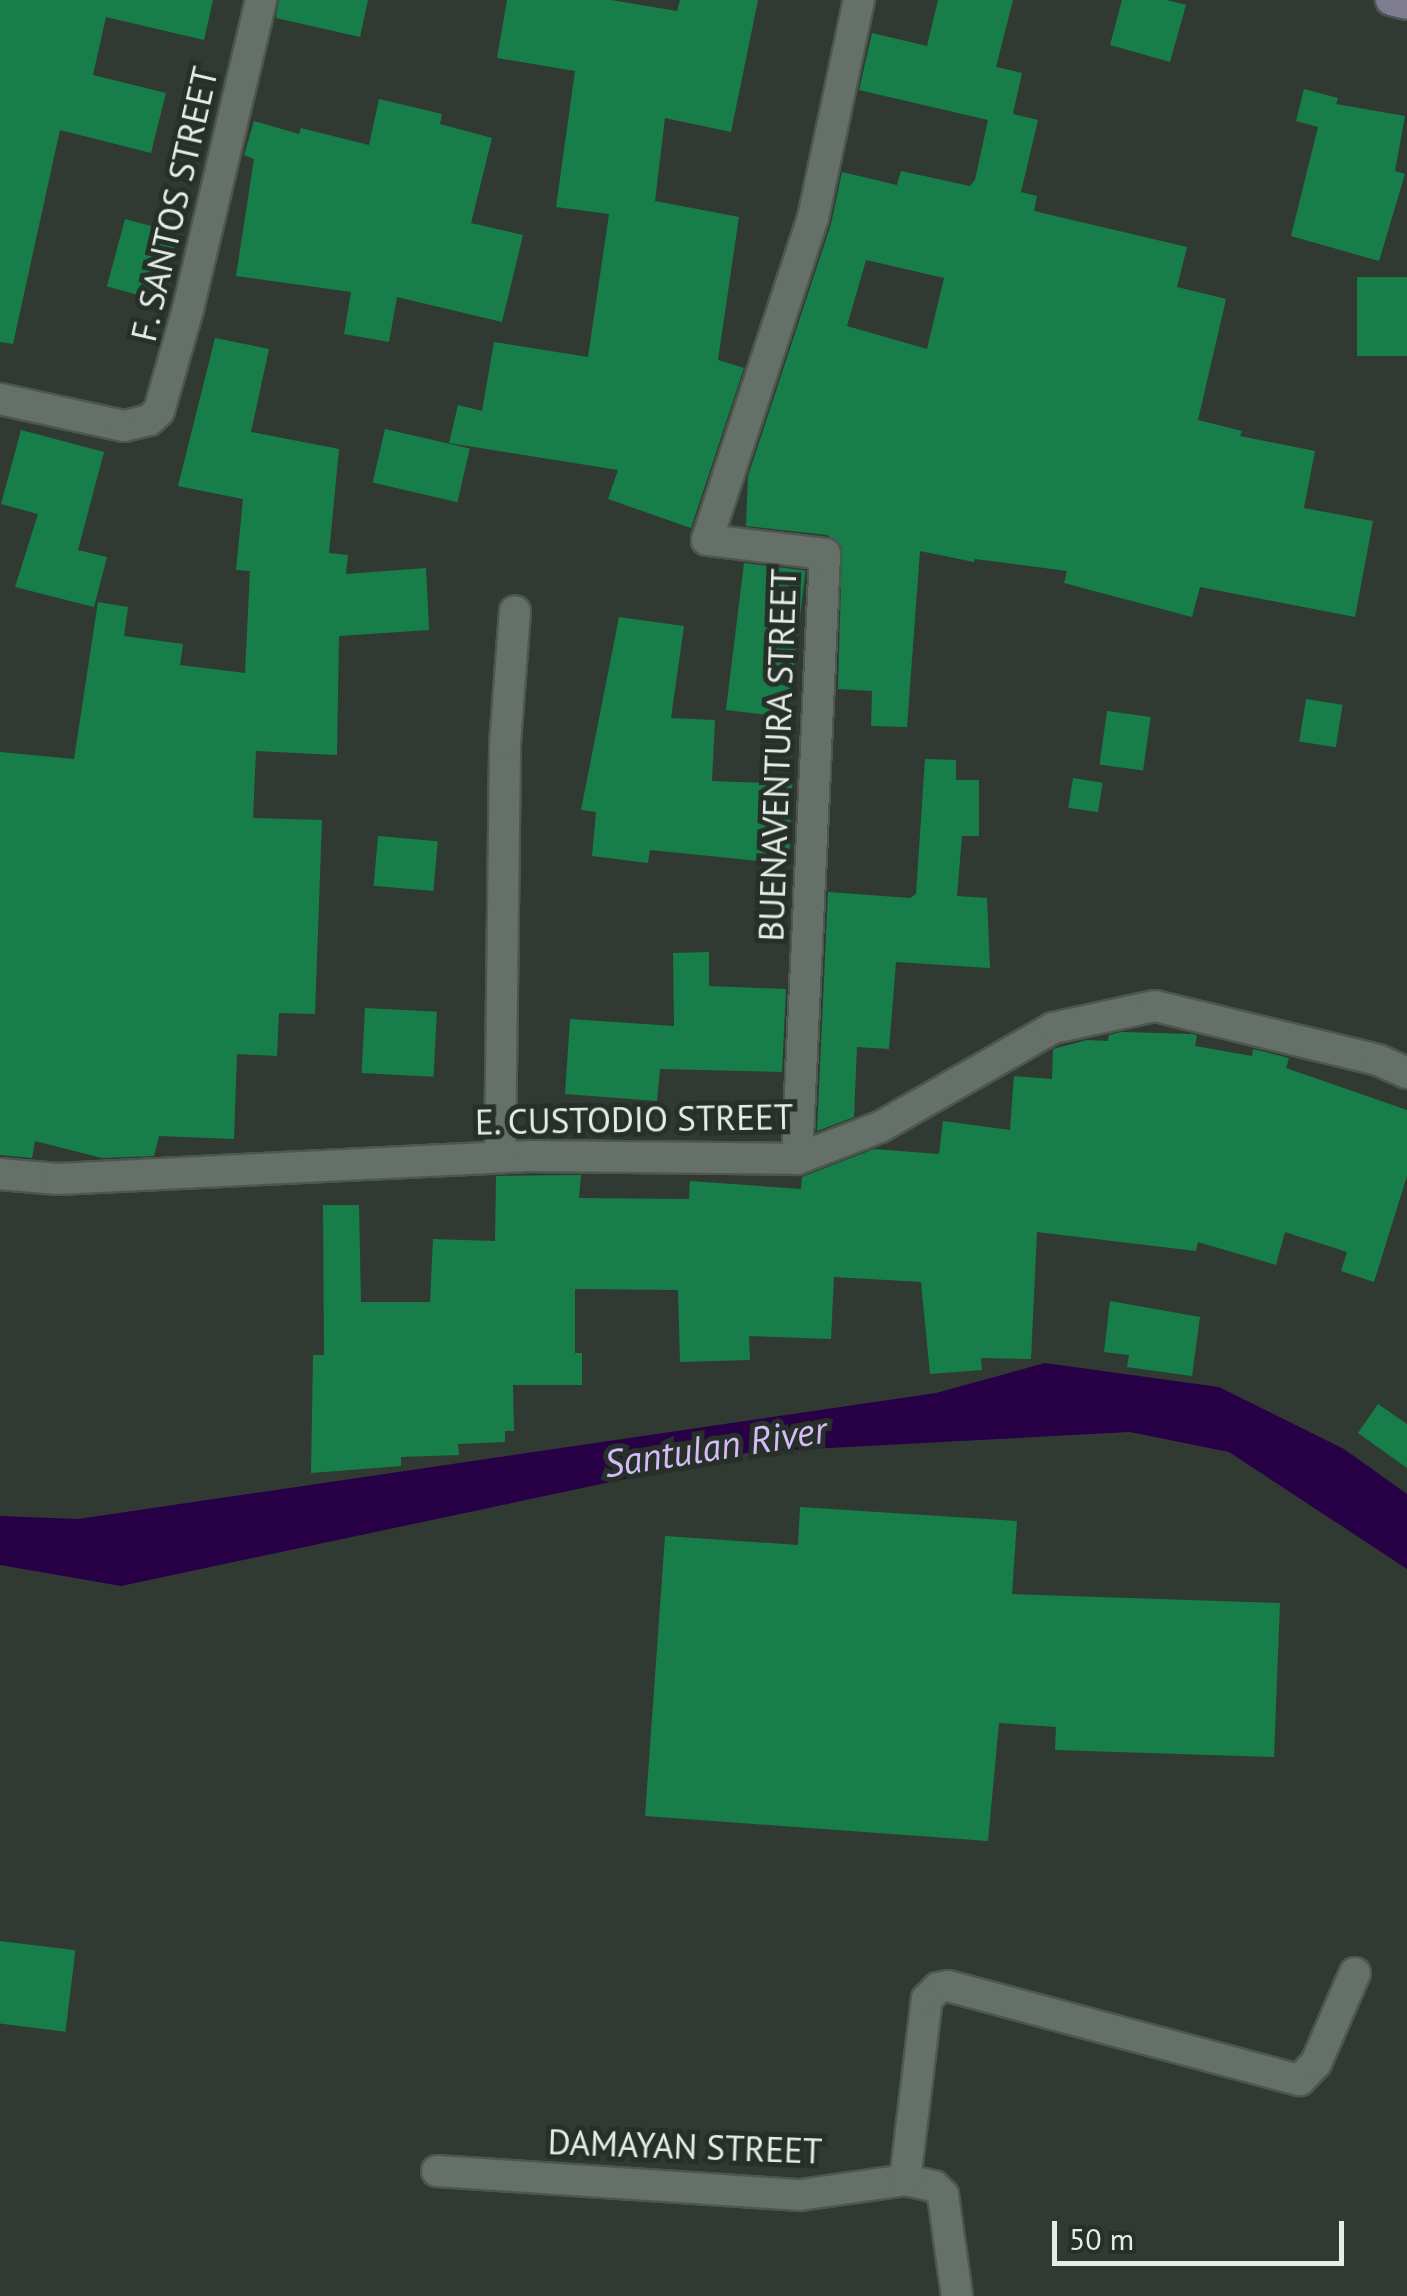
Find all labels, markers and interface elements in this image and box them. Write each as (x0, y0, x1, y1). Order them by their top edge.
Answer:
street label: F. SANTOS STREET (122, 61, 226, 347)
street label: BUENAVENTURA STREET (749, 567, 805, 943)
street label: E. CUSTODIO STREET (473, 1095, 795, 1143)
water label: Santulan River (600, 1406, 830, 1486)
street label: DAMAYAN STREET (547, 2120, 823, 2172)
scale bar (1057, 2201, 1350, 2263)
text: 50 m (1069, 2219, 1134, 2258)

